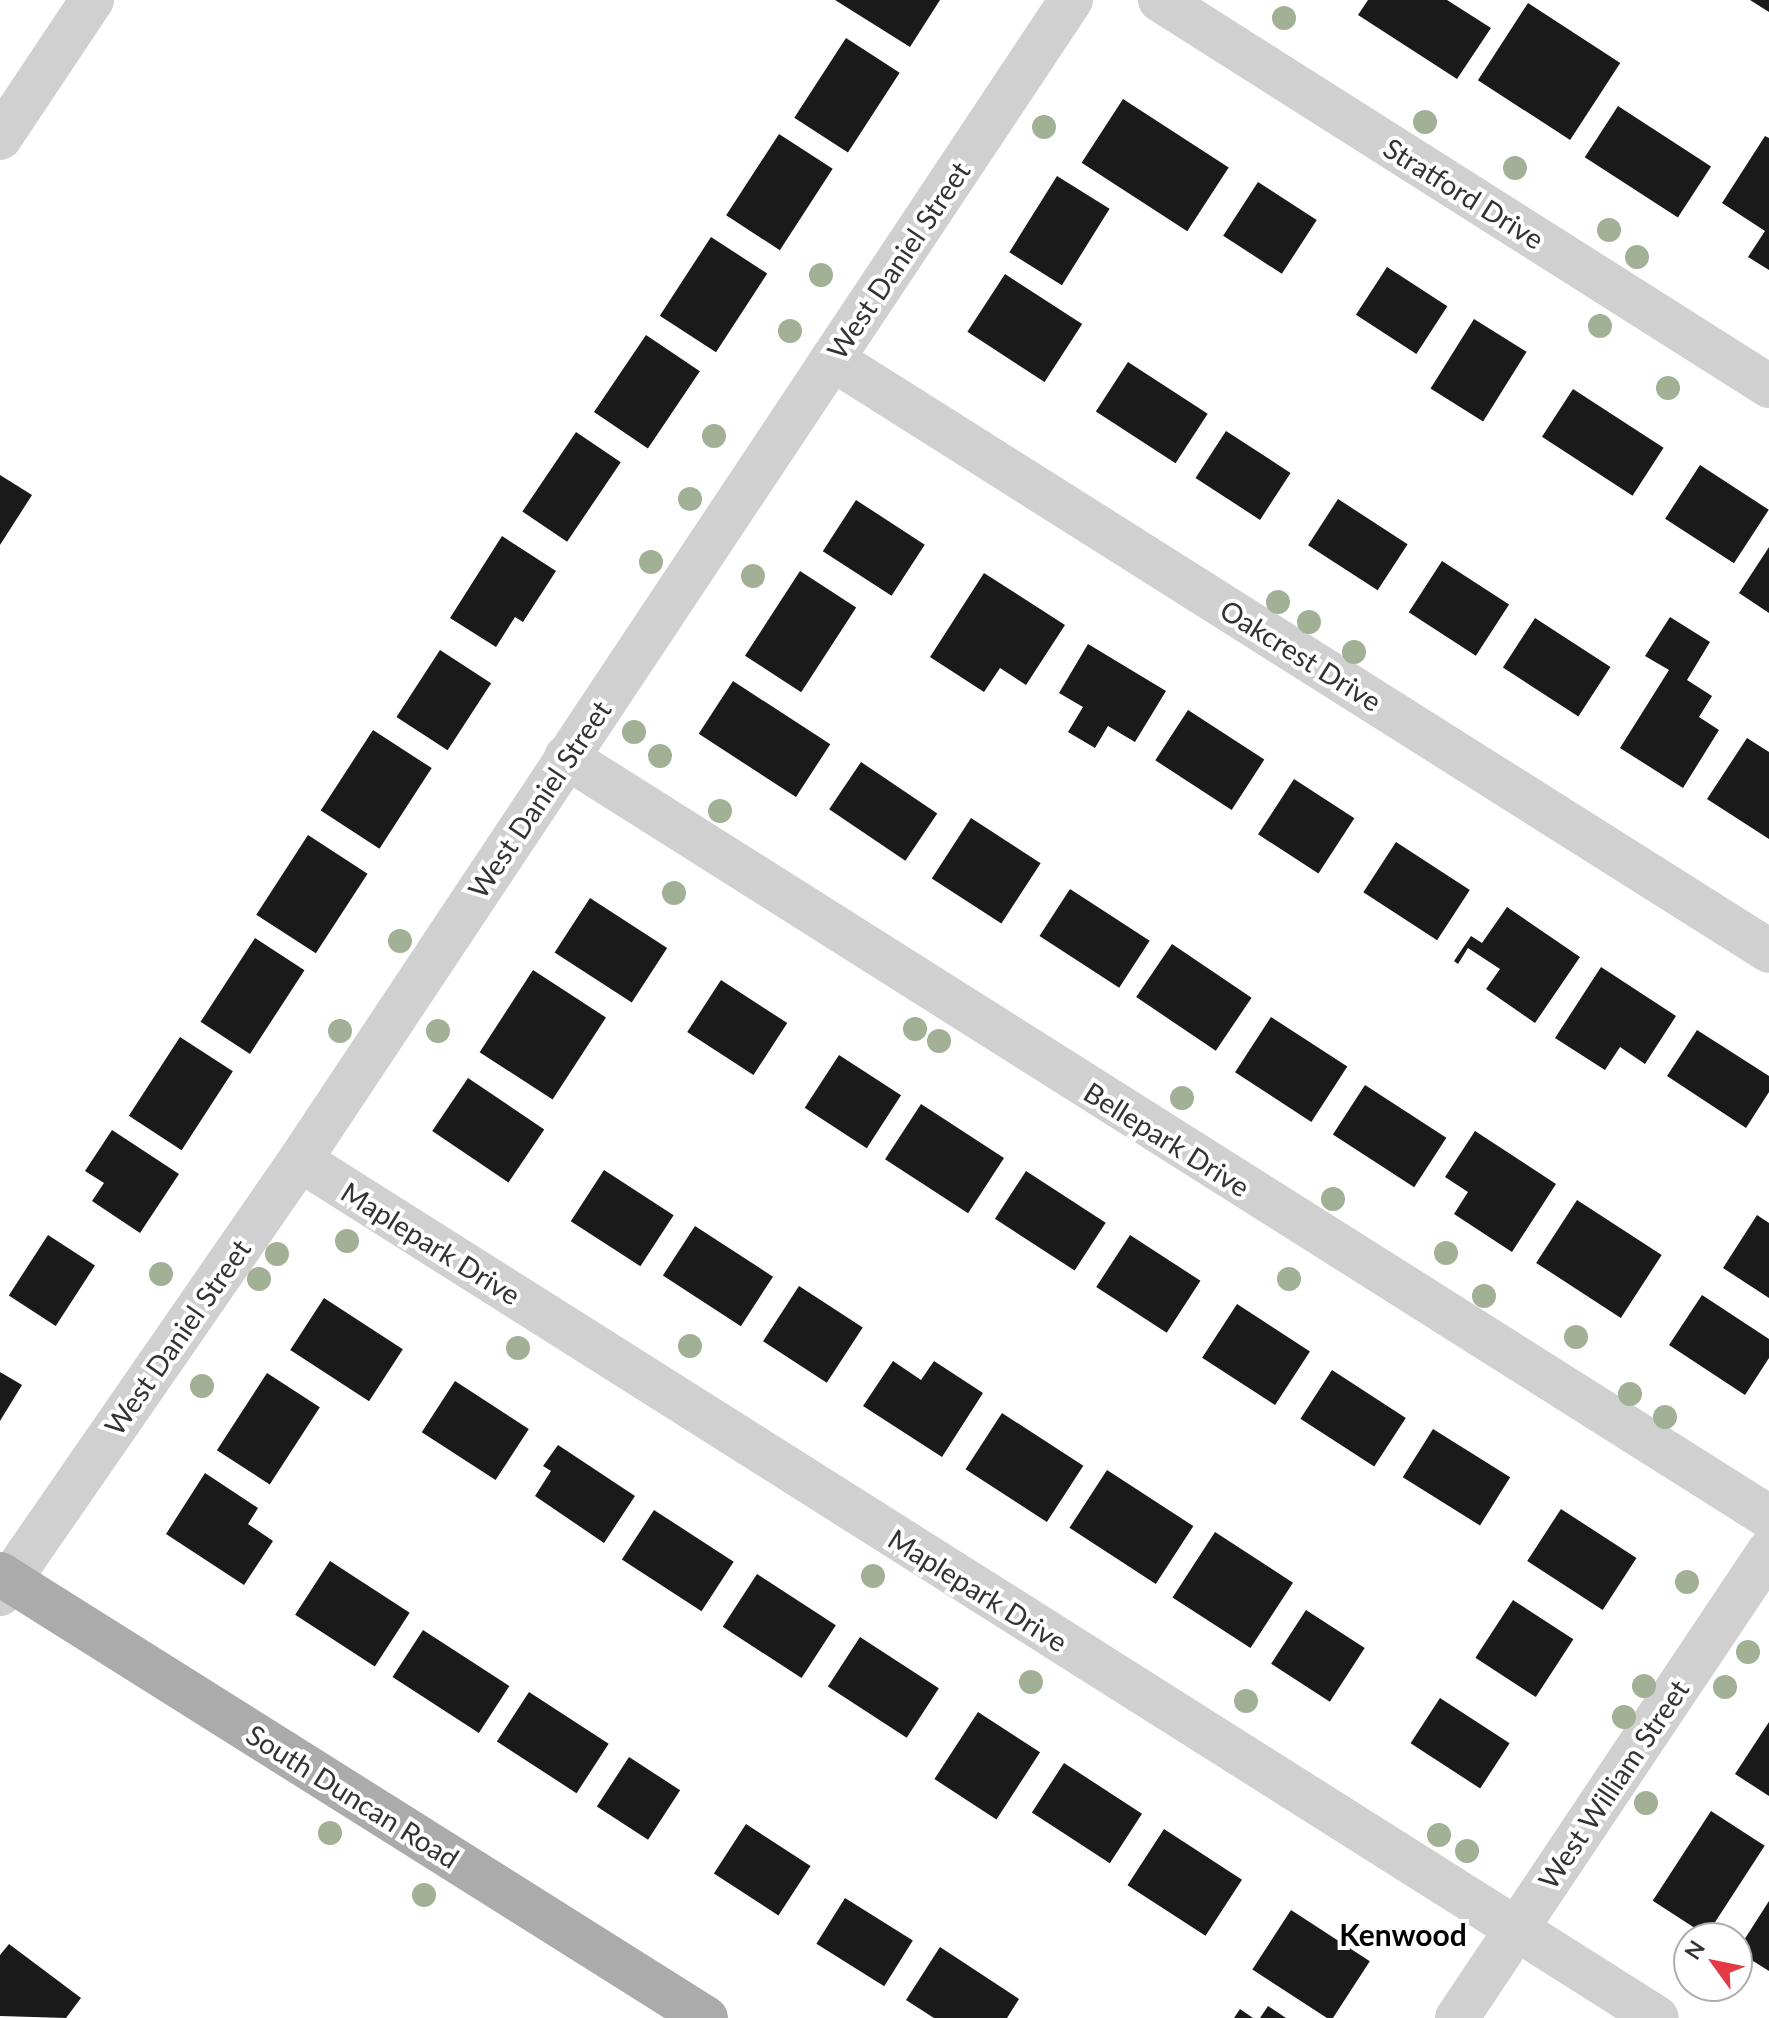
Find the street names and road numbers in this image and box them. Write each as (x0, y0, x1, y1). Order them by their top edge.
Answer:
street label: Stratford Drive (1378, 130, 1550, 256)
street label: West Daniel Street (819, 155, 977, 365)
street label: Oakcrest Drive (1214, 592, 1388, 718)
street label: West Daniel Street (460, 694, 618, 904)
street label: Bellepark Drive (1078, 1075, 1256, 1203)
street label: Maplepark Drive (335, 1175, 527, 1311)
street label: West Daniel Street (97, 1233, 257, 1441)
street label: Maplepark Drive (882, 1522, 1074, 1658)
street label: West William Street (1531, 1673, 1695, 1895)
street label: South Duncan Road (241, 1717, 465, 1875)

